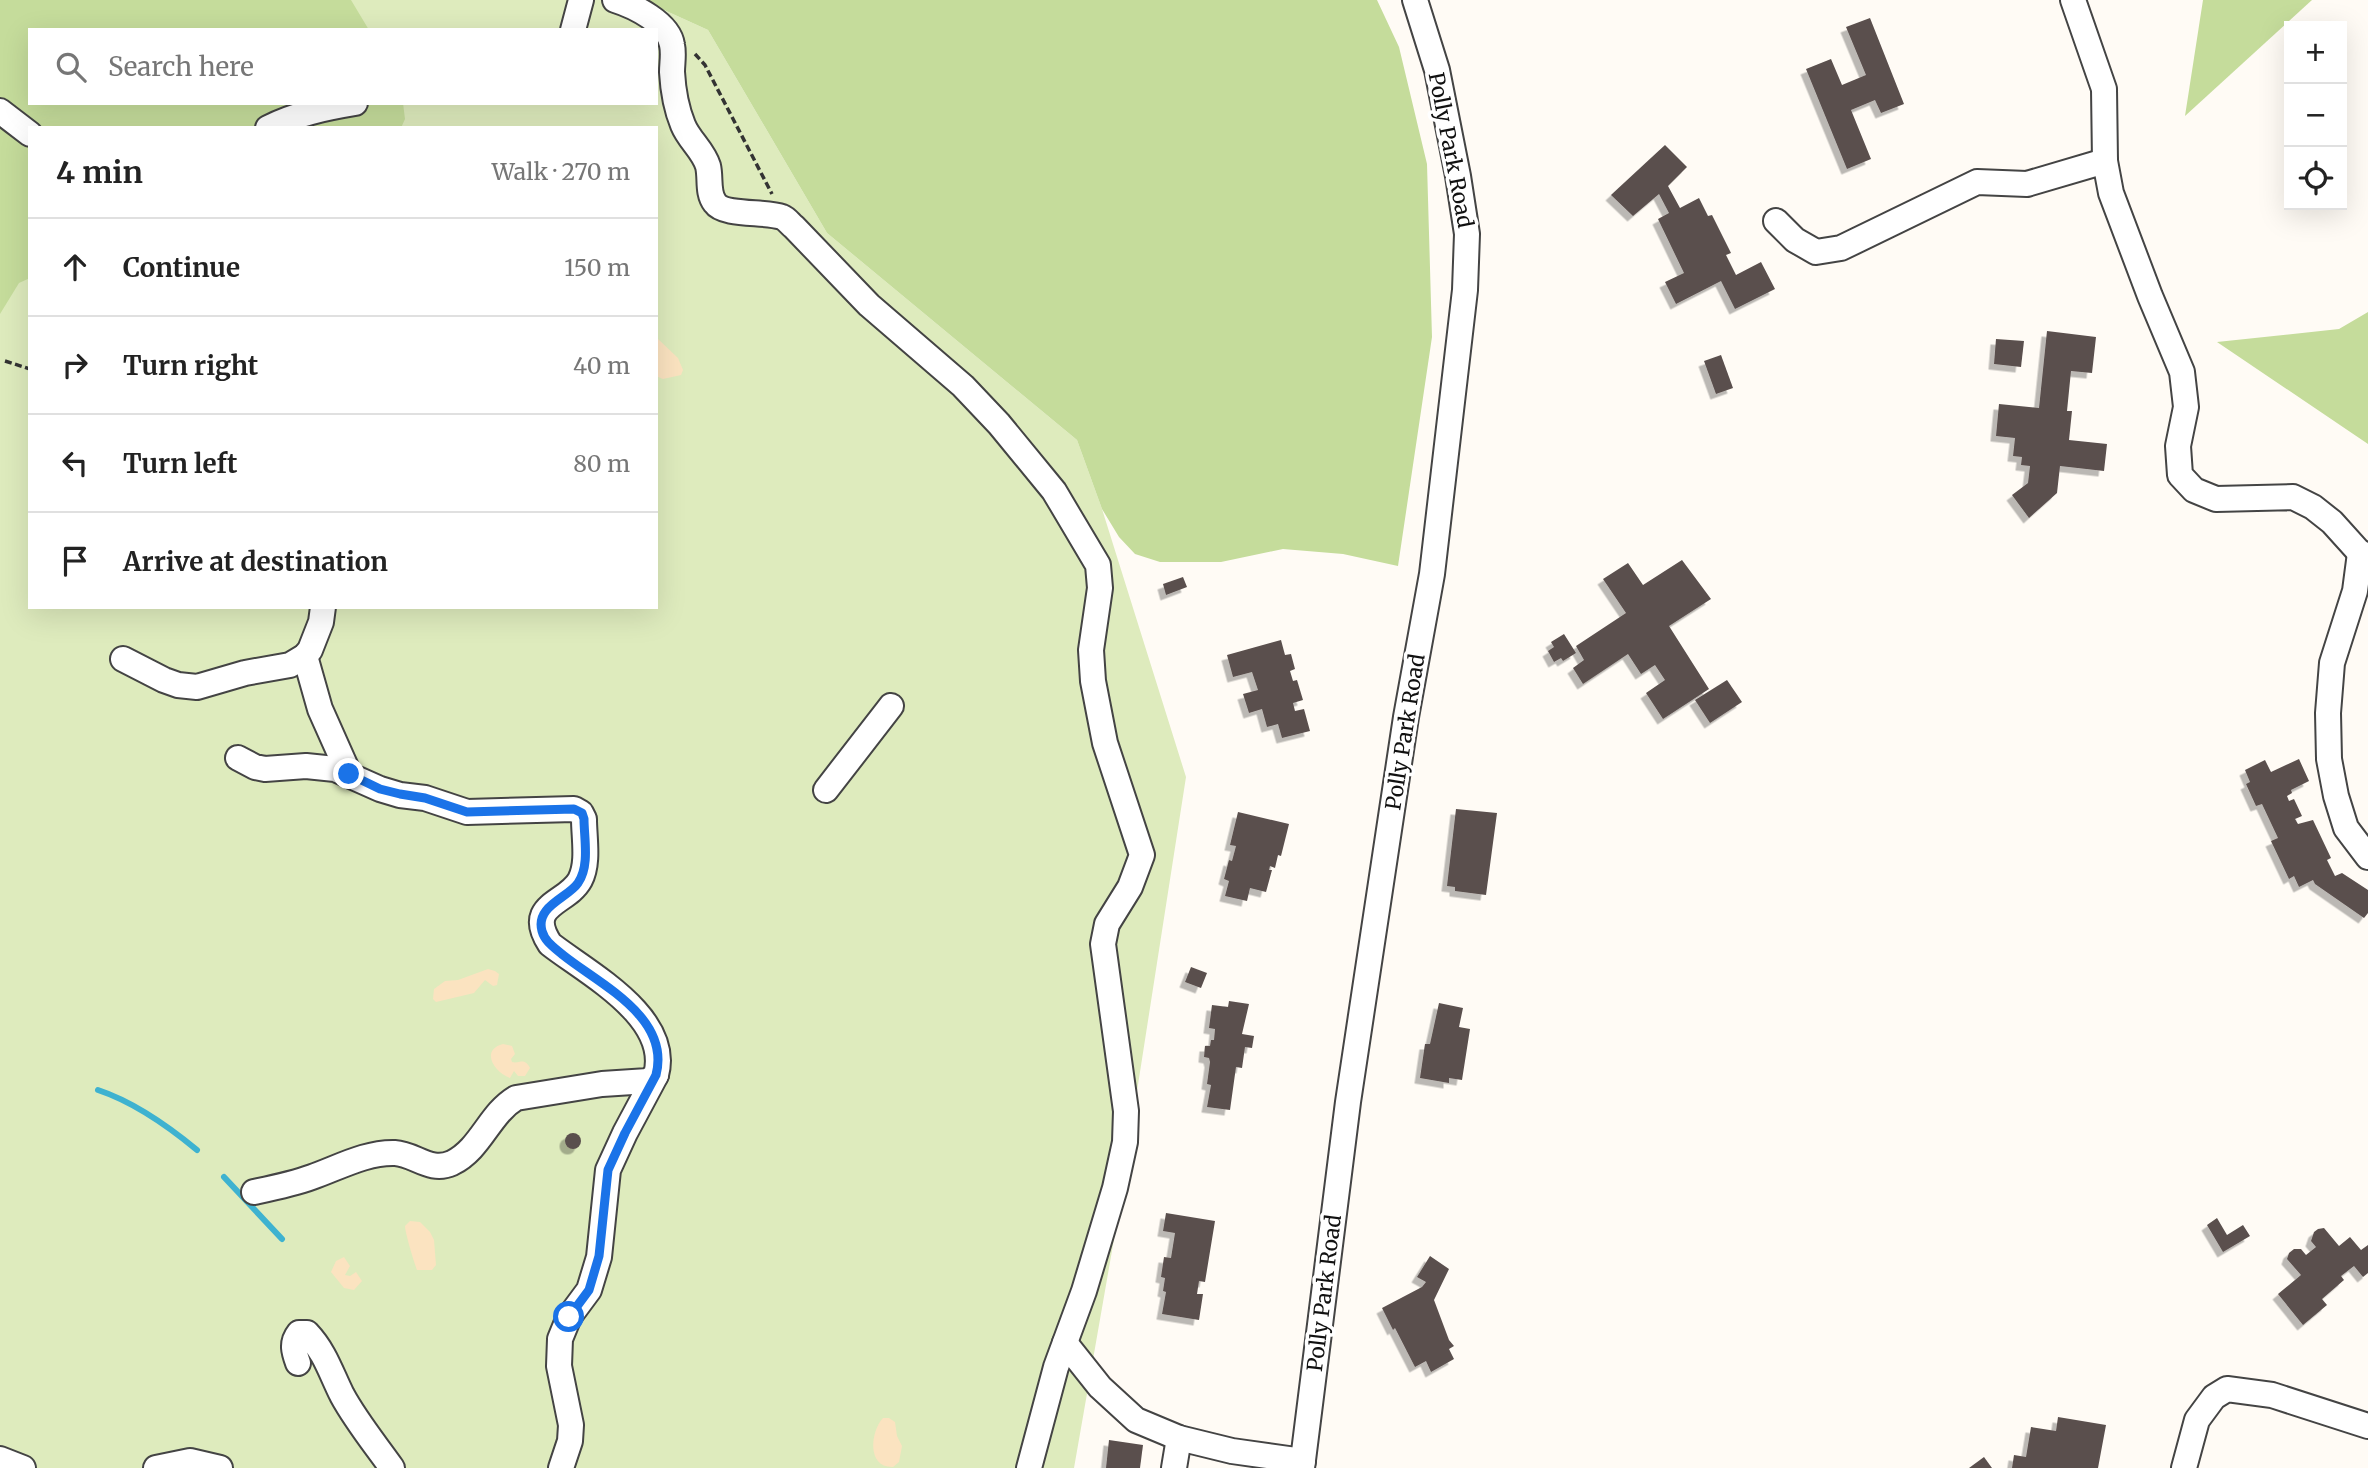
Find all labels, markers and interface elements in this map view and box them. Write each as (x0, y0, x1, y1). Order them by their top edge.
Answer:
map controls (2284, 21, 2347, 210)
button: + (2284, 21, 2347, 84)
search box (28, 28, 658, 105)
icon: search (52, 48, 90, 86)
text: Search here (108, 50, 254, 83)
street label: Polly Park Road (1423, 70, 1479, 230)
button: − (2284, 84, 2347, 147)
button: locate (2284, 147, 2347, 210)
text: 4 min (56, 153, 143, 191)
text: Walk · 270 m (492, 157, 630, 186)
icon: ahead (56, 248, 94, 286)
text: Continue (123, 251, 240, 284)
text: 150 m (564, 253, 630, 282)
icon: right (56, 346, 94, 384)
text: Turn right (123, 349, 258, 382)
text: 40 m (573, 351, 630, 380)
icon: left (56, 444, 94, 482)
text: Turn left (123, 447, 237, 480)
text: 80 m (573, 449, 630, 478)
icon: arrive (56, 542, 94, 580)
text: Arrive at destination (123, 545, 388, 578)
street label: Polly Park Road (1379, 652, 1431, 812)
route end (333, 758, 364, 789)
street label: Polly Park Road (1301, 1213, 1347, 1373)
route start (553, 1301, 584, 1332)

